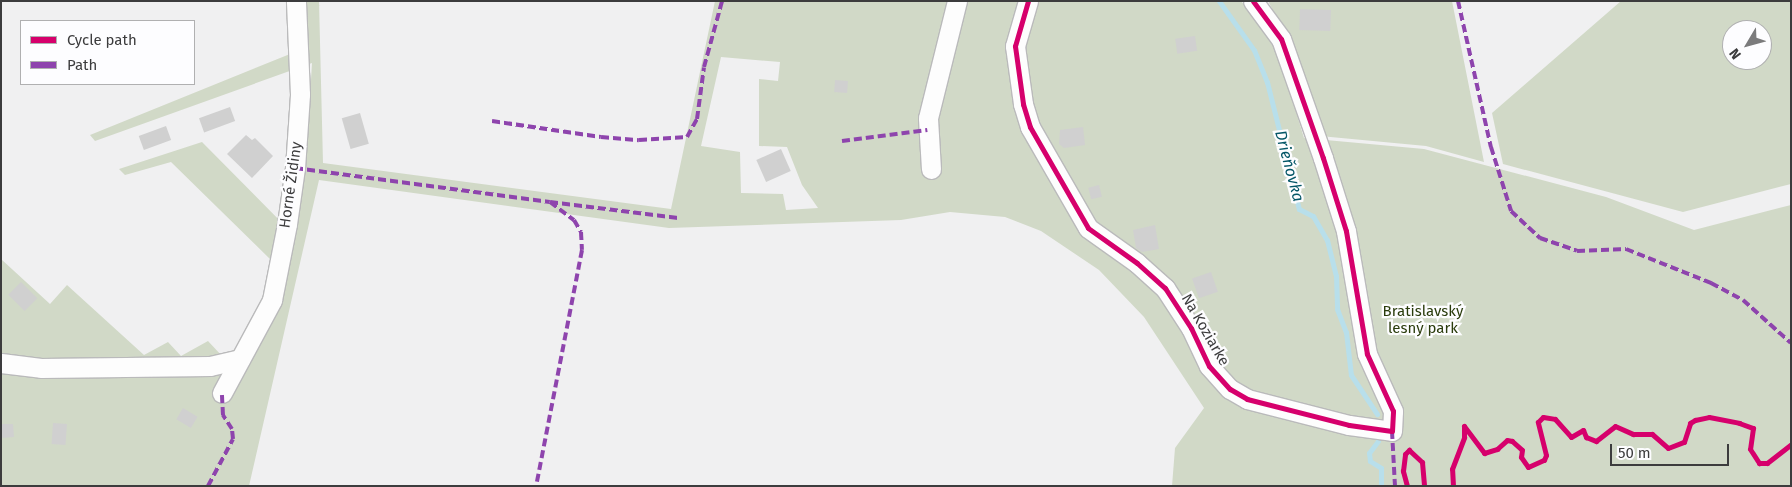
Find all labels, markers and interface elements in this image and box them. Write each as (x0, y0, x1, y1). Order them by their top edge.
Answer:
legend (20, 20, 195, 85)
north arrow (1722, 20, 1772, 70)
text: Cycle path (67, 31, 137, 49)
text: N (1726, 45, 1745, 63)
text: Path (67, 56, 97, 74)
water label: Drieňovka (1270, 128, 1308, 204)
street label: Horné Židiny (276, 141, 306, 229)
street label: Na Koziarke (1177, 291, 1233, 369)
park label: Bratislavský lesný park (1383, 302, 1463, 337)
scale bar (1612, 434, 1731, 466)
text: 50 m (1618, 444, 1651, 462)

